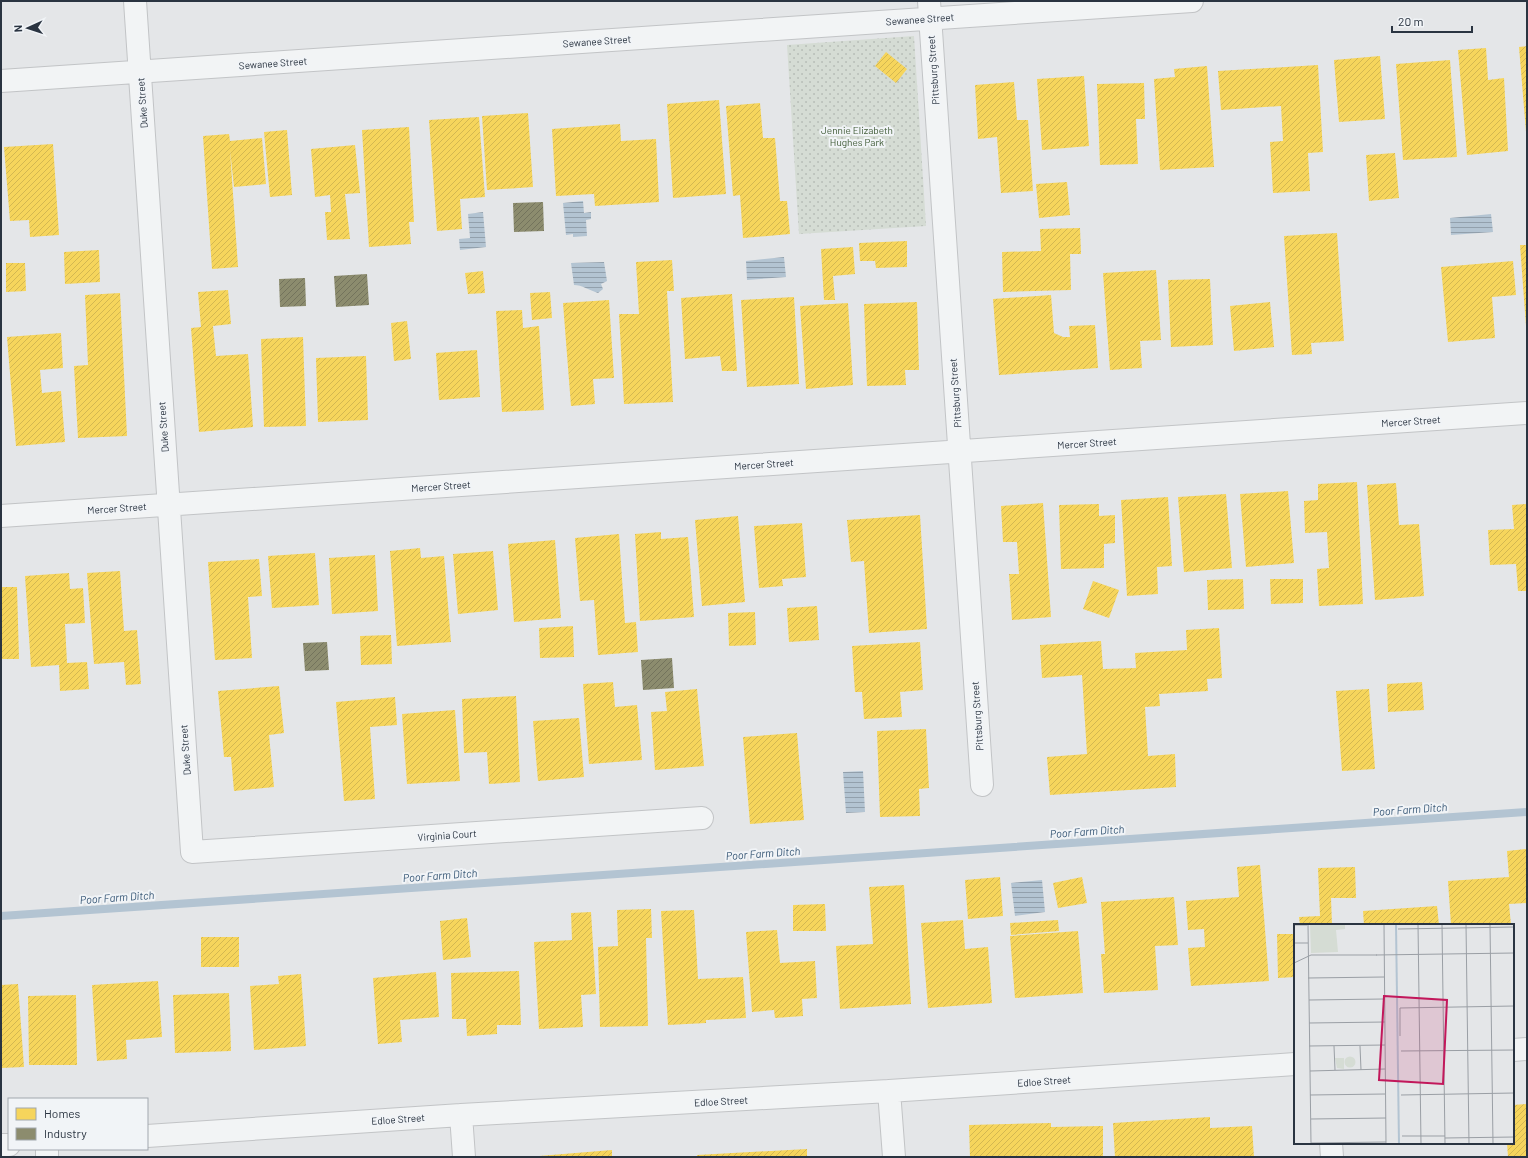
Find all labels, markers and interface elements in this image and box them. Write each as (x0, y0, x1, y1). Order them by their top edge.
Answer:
north arrow (8, 8, 48, 48)
scale bar (1392, 8, 1472, 34)
street label: Sewanee Street (885, 11, 955, 27)
text: 20 m (1398, 14, 1424, 28)
text: N (11, 25, 24, 33)
street label: Sewanee Street (562, 33, 632, 49)
street label: Pittsburg Street (925, 35, 941, 105)
street label: Sewanee Street (238, 55, 308, 71)
street label: Duke Street (134, 77, 150, 129)
park label: Jennie Elizabeth Hughes Park (821, 124, 893, 148)
street label: Pittsburg Street (947, 358, 963, 428)
street label: Duke Street (155, 401, 171, 453)
street label: Mercer Street (1381, 413, 1441, 429)
street label: Mercer Street (1057, 435, 1117, 451)
street label: Mercer Street (734, 456, 794, 472)
street label: Mercer Street (411, 478, 471, 494)
street label: Mercer Street (87, 500, 147, 516)
street label: Pittsburg Street (969, 681, 985, 751)
street label: Duke Street (177, 724, 193, 776)
water label: Poor Farm Ditch (1372, 800, 1448, 818)
water label: Poor Farm Ditch (1049, 822, 1125, 840)
street label: Virginia Court (417, 827, 477, 843)
water label: Poor Farm Ditch (725, 844, 801, 862)
water label: Poor Farm Ditch (402, 866, 478, 884)
water label: Poor Farm Ditch (79, 888, 155, 906)
inset map (1294, 924, 1514, 1144)
street label: Edloe Street (1017, 1073, 1072, 1089)
street label: Edloe Street (694, 1094, 749, 1108)
legend (8, 1098, 148, 1150)
text: Homes (44, 1106, 81, 1120)
street label: Edloe Street (371, 1111, 426, 1127)
text: Industry (44, 1126, 87, 1140)

